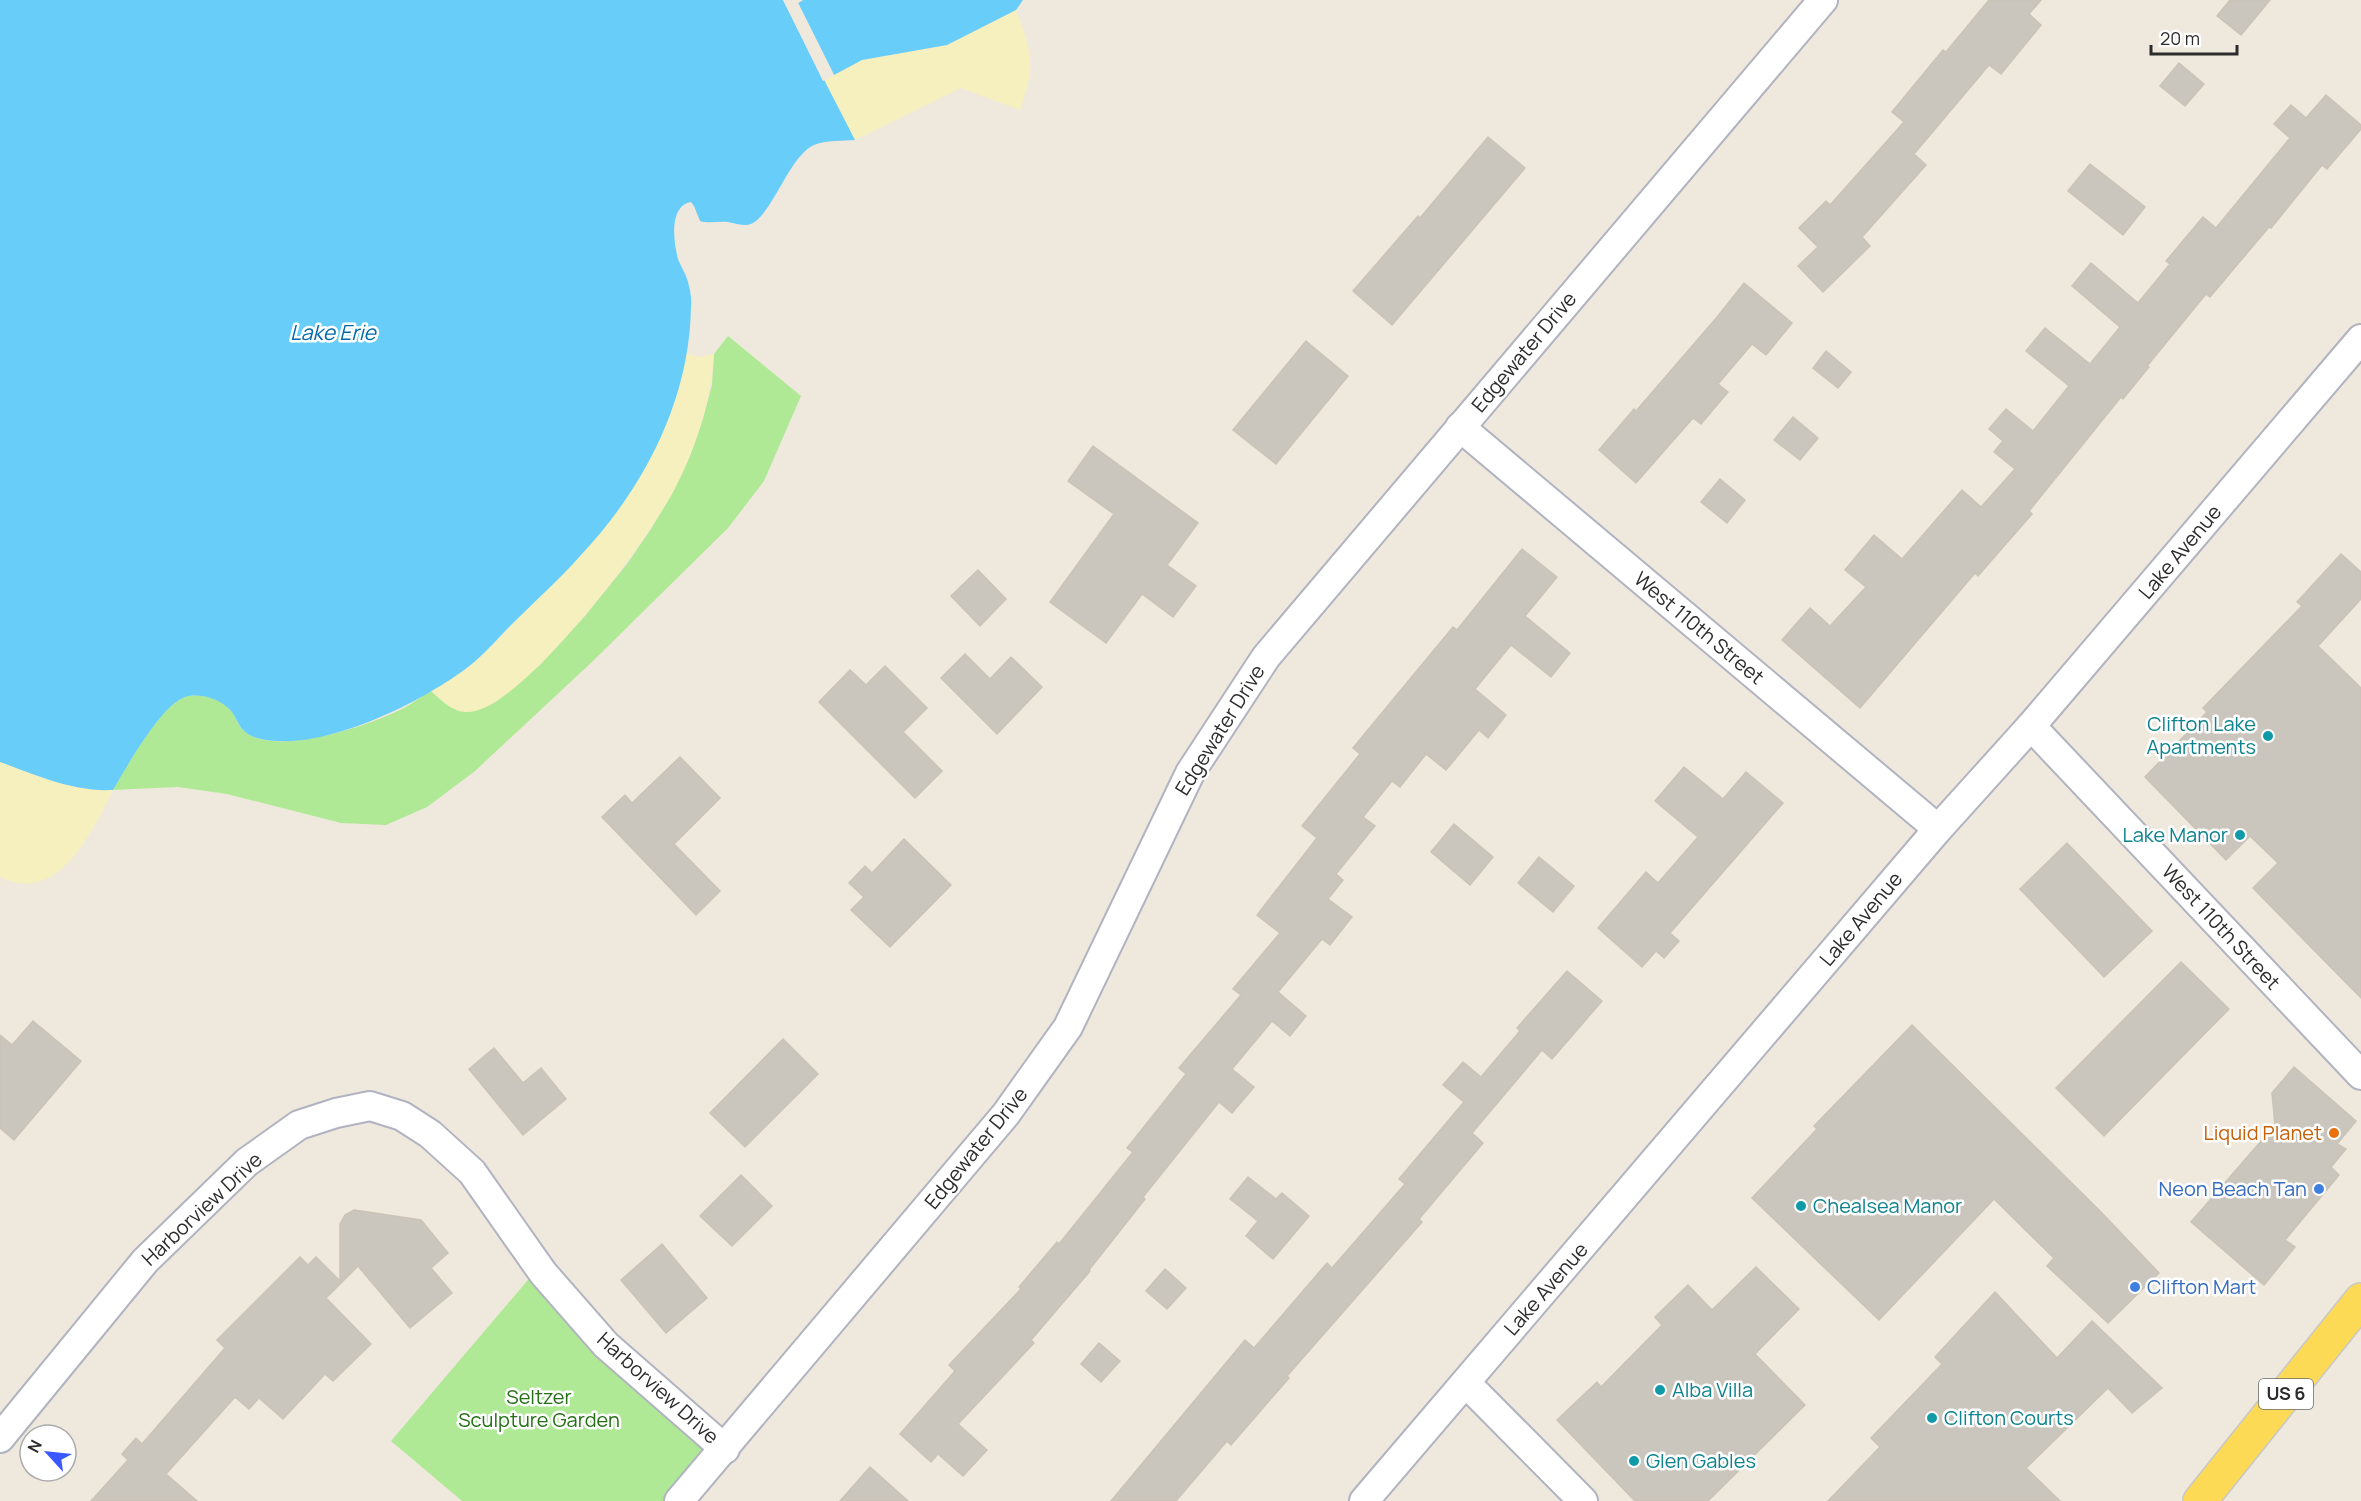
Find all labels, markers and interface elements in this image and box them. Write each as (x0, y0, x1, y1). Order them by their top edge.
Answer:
scale bar (2151, 18, 2236, 56)
text: 20 m (2160, 26, 2200, 50)
street label: Edgewater Drive (1465, 286, 1582, 418)
water label: Lake Erie (290, 318, 378, 346)
street label: Lake Avenue (2132, 499, 2227, 604)
street label: West 110th Street (1629, 565, 1770, 690)
street label: Edgewater Drive (1169, 659, 1271, 800)
place label: Clifton Lake Apartments (2146, 710, 2256, 760)
marker: Clifton Lake Apartments (2261, 729, 2275, 743)
place label: Lake Manor (2122, 821, 2228, 848)
marker: Lake Manor (2233, 828, 2247, 842)
street label: West 110th Street (2156, 858, 2287, 995)
street label: Lake Avenue (1813, 866, 1908, 971)
street label: Edgewater Drive (918, 1081, 1033, 1214)
place label: Liquid Planet (2203, 1119, 2322, 1146)
marker: Liquid Planet (2327, 1126, 2341, 1140)
street label: Harborview Drive (136, 1146, 268, 1271)
place label: Neon Beach Tan (2159, 1175, 2307, 1202)
marker: Neon Beach Tan (2312, 1182, 2326, 1196)
place label: Chealsea Manor (1813, 1192, 1962, 1219)
marker: Chealsea Manor (1794, 1199, 1808, 1213)
street label: Lake Avenue (1498, 1236, 1594, 1341)
place label: Clifton Mart (2147, 1273, 2256, 1300)
marker: Clifton Mart (2128, 1280, 2142, 1294)
street label: Harborview Drive (592, 1326, 725, 1450)
place label: Alba Villa (1672, 1376, 1753, 1403)
road number: US 6 (2259, 1379, 2313, 1409)
park label: Seltzer Sculpture Garden (458, 1383, 620, 1433)
marker: Alba Villa (1653, 1383, 1667, 1397)
place label: Clifton Courts (1944, 1404, 2074, 1431)
marker: Clifton Courts (1925, 1411, 1939, 1425)
north arrow (18, 1423, 78, 1483)
text: N (22, 1436, 47, 1456)
place label: Glen Gables (1646, 1447, 1756, 1474)
marker: Glen Gables (1627, 1454, 1641, 1468)

